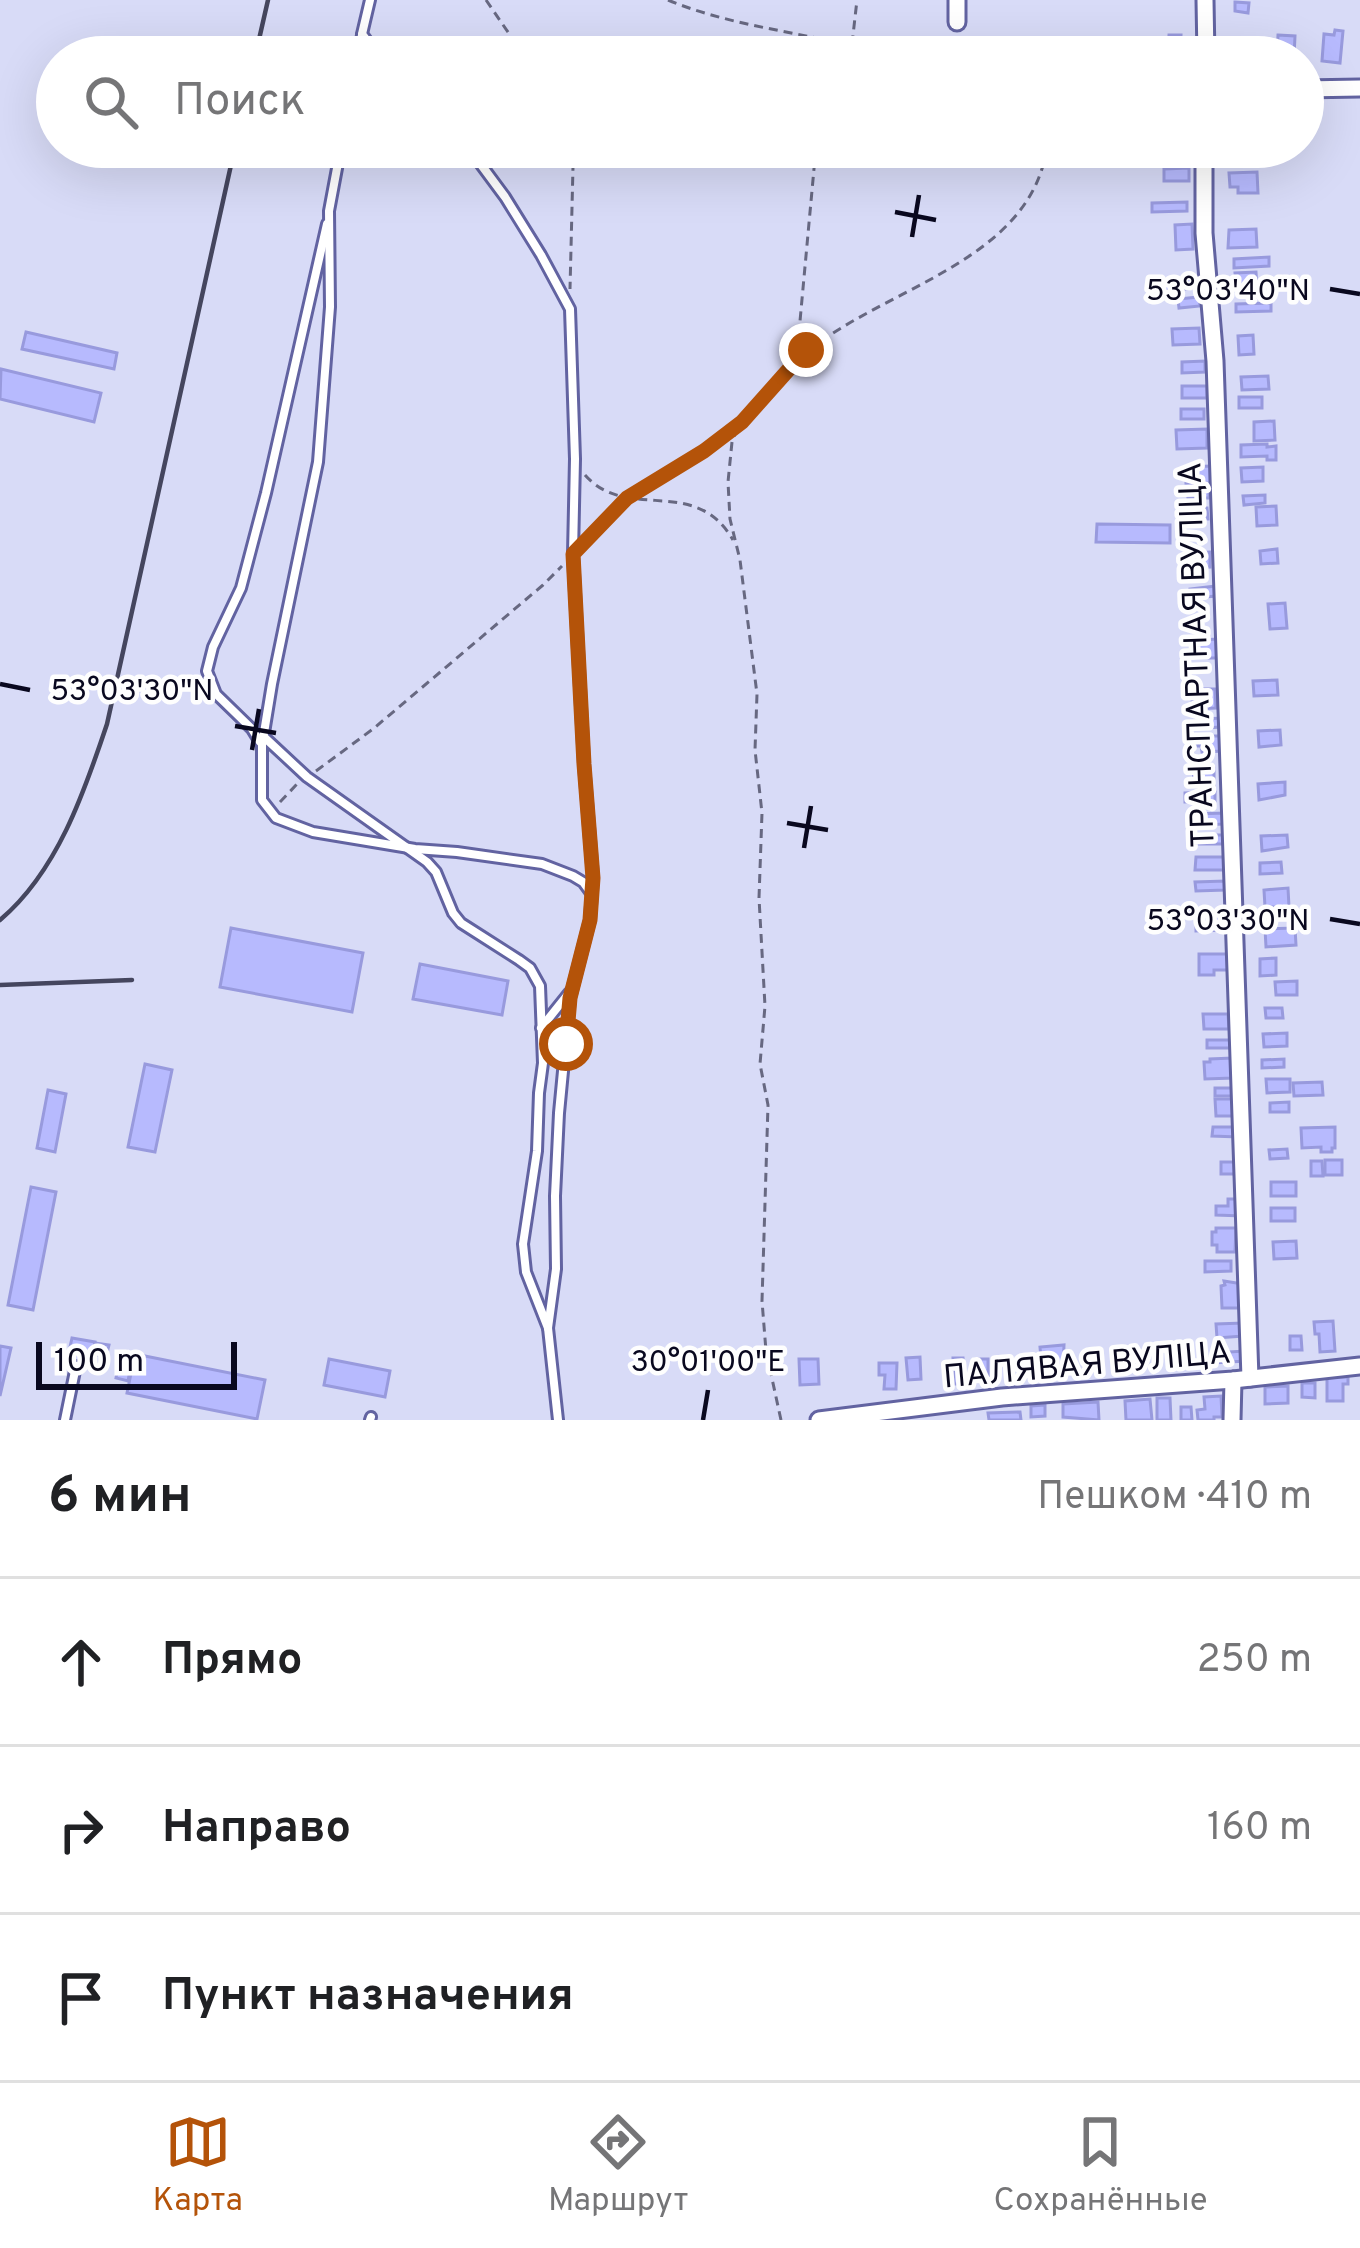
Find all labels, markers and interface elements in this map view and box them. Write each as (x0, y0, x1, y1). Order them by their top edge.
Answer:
search box (36, 36, 1324, 168)
icon: search (78, 69, 144, 135)
text: Поиск (174, 74, 305, 131)
text: 53°03'40"N (1146, 274, 1310, 311)
route end (779, 323, 833, 377)
street label: ТРАНСПАРТНАЯ ВУЛІЦА (1171, 461, 1227, 849)
text: 53°03'30"N (50, 674, 214, 711)
text: 53°03'30"N (1146, 904, 1310, 941)
route start (539, 1017, 593, 1071)
street label: ПАЛЯВАЯ ВУЛІЦА (942, 1333, 1233, 1400)
scale bar (36, 1336, 237, 1389)
text: 100 m (54, 1342, 144, 1384)
text: 30°01'00"E (631, 1345, 785, 1382)
text: 6 мин (48, 1466, 191, 1531)
text: Пешком · 410 m (1037, 1474, 1312, 1523)
icon: ahead (48, 1629, 114, 1695)
text: Прямо (162, 1633, 303, 1690)
text: 250 m (1197, 1637, 1312, 1686)
icon: right (48, 1797, 114, 1863)
text: Направо (162, 1801, 351, 1858)
text: 160 m (1207, 1805, 1312, 1854)
icon: arrive (48, 1965, 114, 2031)
text: Пункт назначения (162, 1969, 574, 2026)
tab: Карта (153, 2109, 243, 2223)
tab: Маршрут (548, 2109, 688, 2223)
tab: Сохранённые (993, 2109, 1207, 2223)

